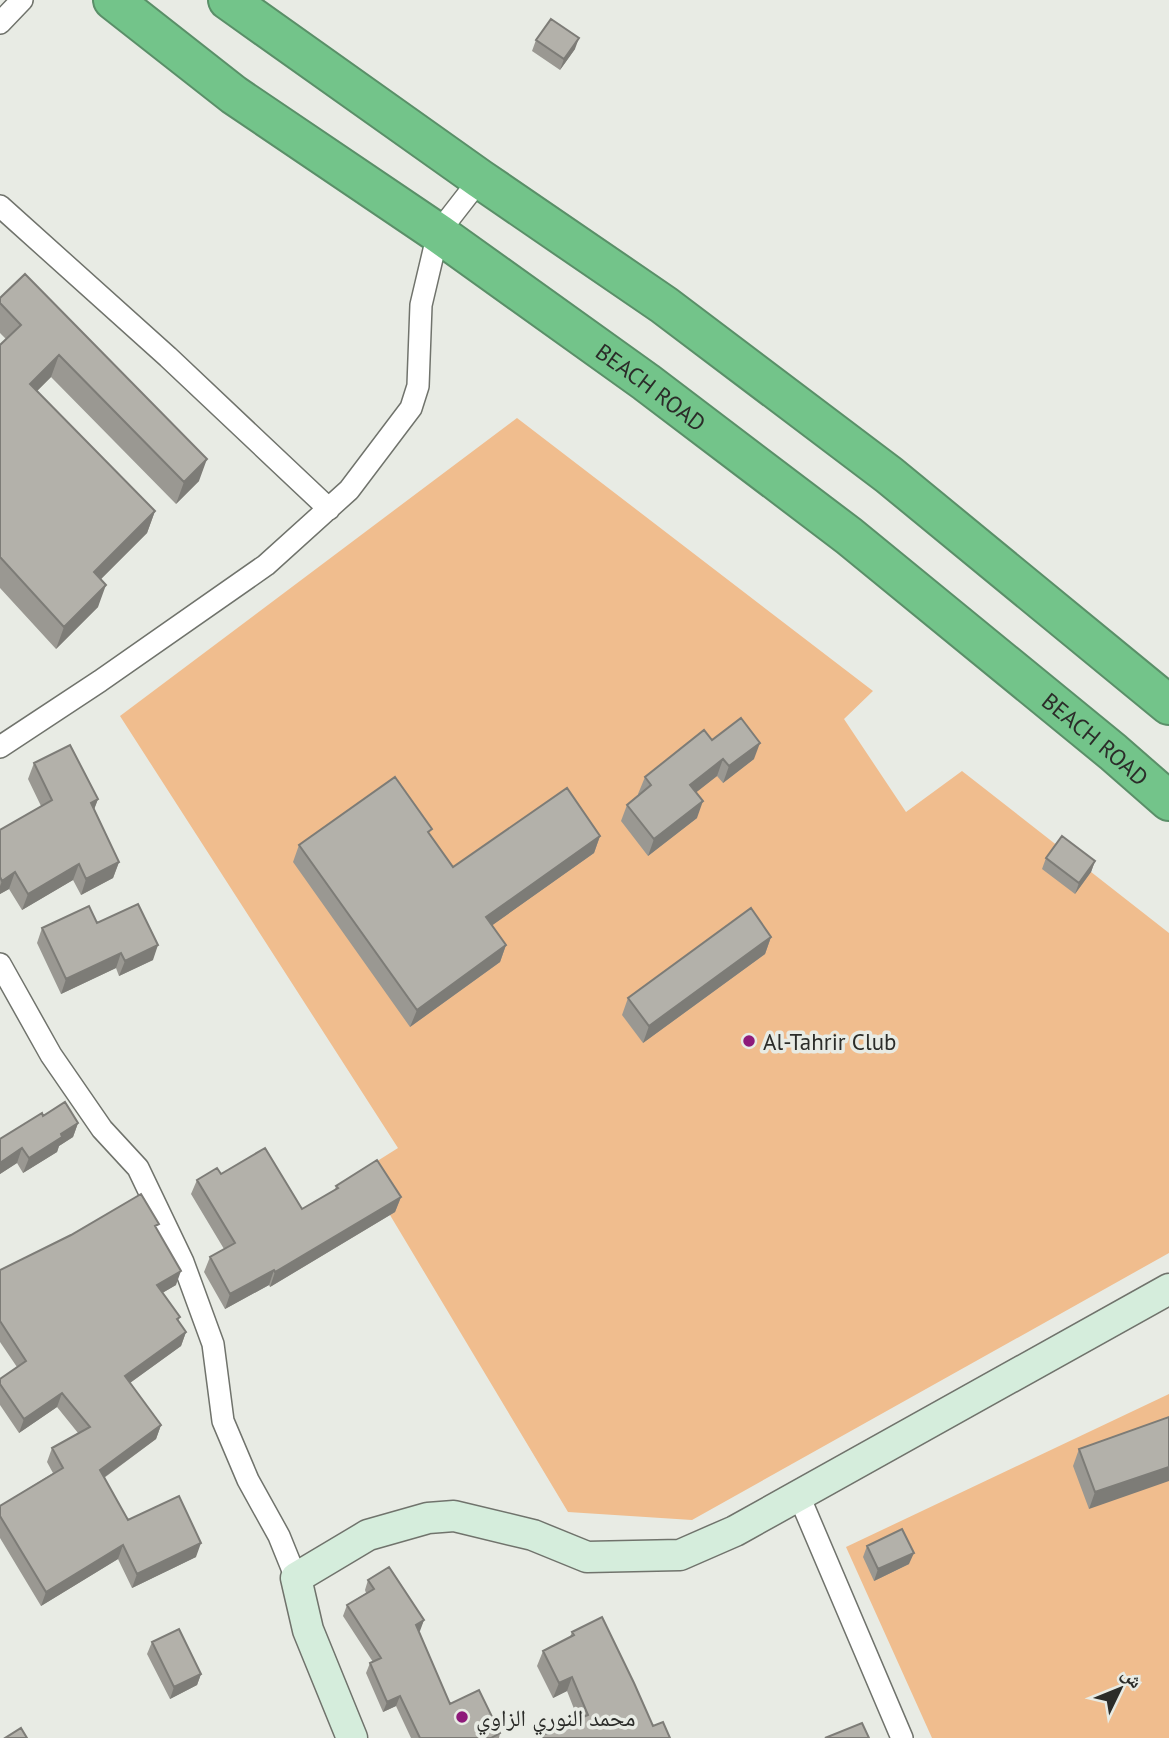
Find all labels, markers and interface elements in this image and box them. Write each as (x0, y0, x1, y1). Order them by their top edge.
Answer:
street label: BEACH ROAD (590, 337, 712, 437)
street label: BEACH ROAD (1037, 686, 1155, 791)
place label: Al-Tahrir Club (763, 1027, 896, 1056)
marker: Al-Tahrir Club (741, 1033, 757, 1049)
north arrow (1085, 1654, 1155, 1724)
text: ش (1117, 1662, 1148, 1693)
place label: محمد النوري الزاوي (476, 1703, 636, 1736)
marker: محمد النوري الزاوي (454, 1709, 470, 1725)

